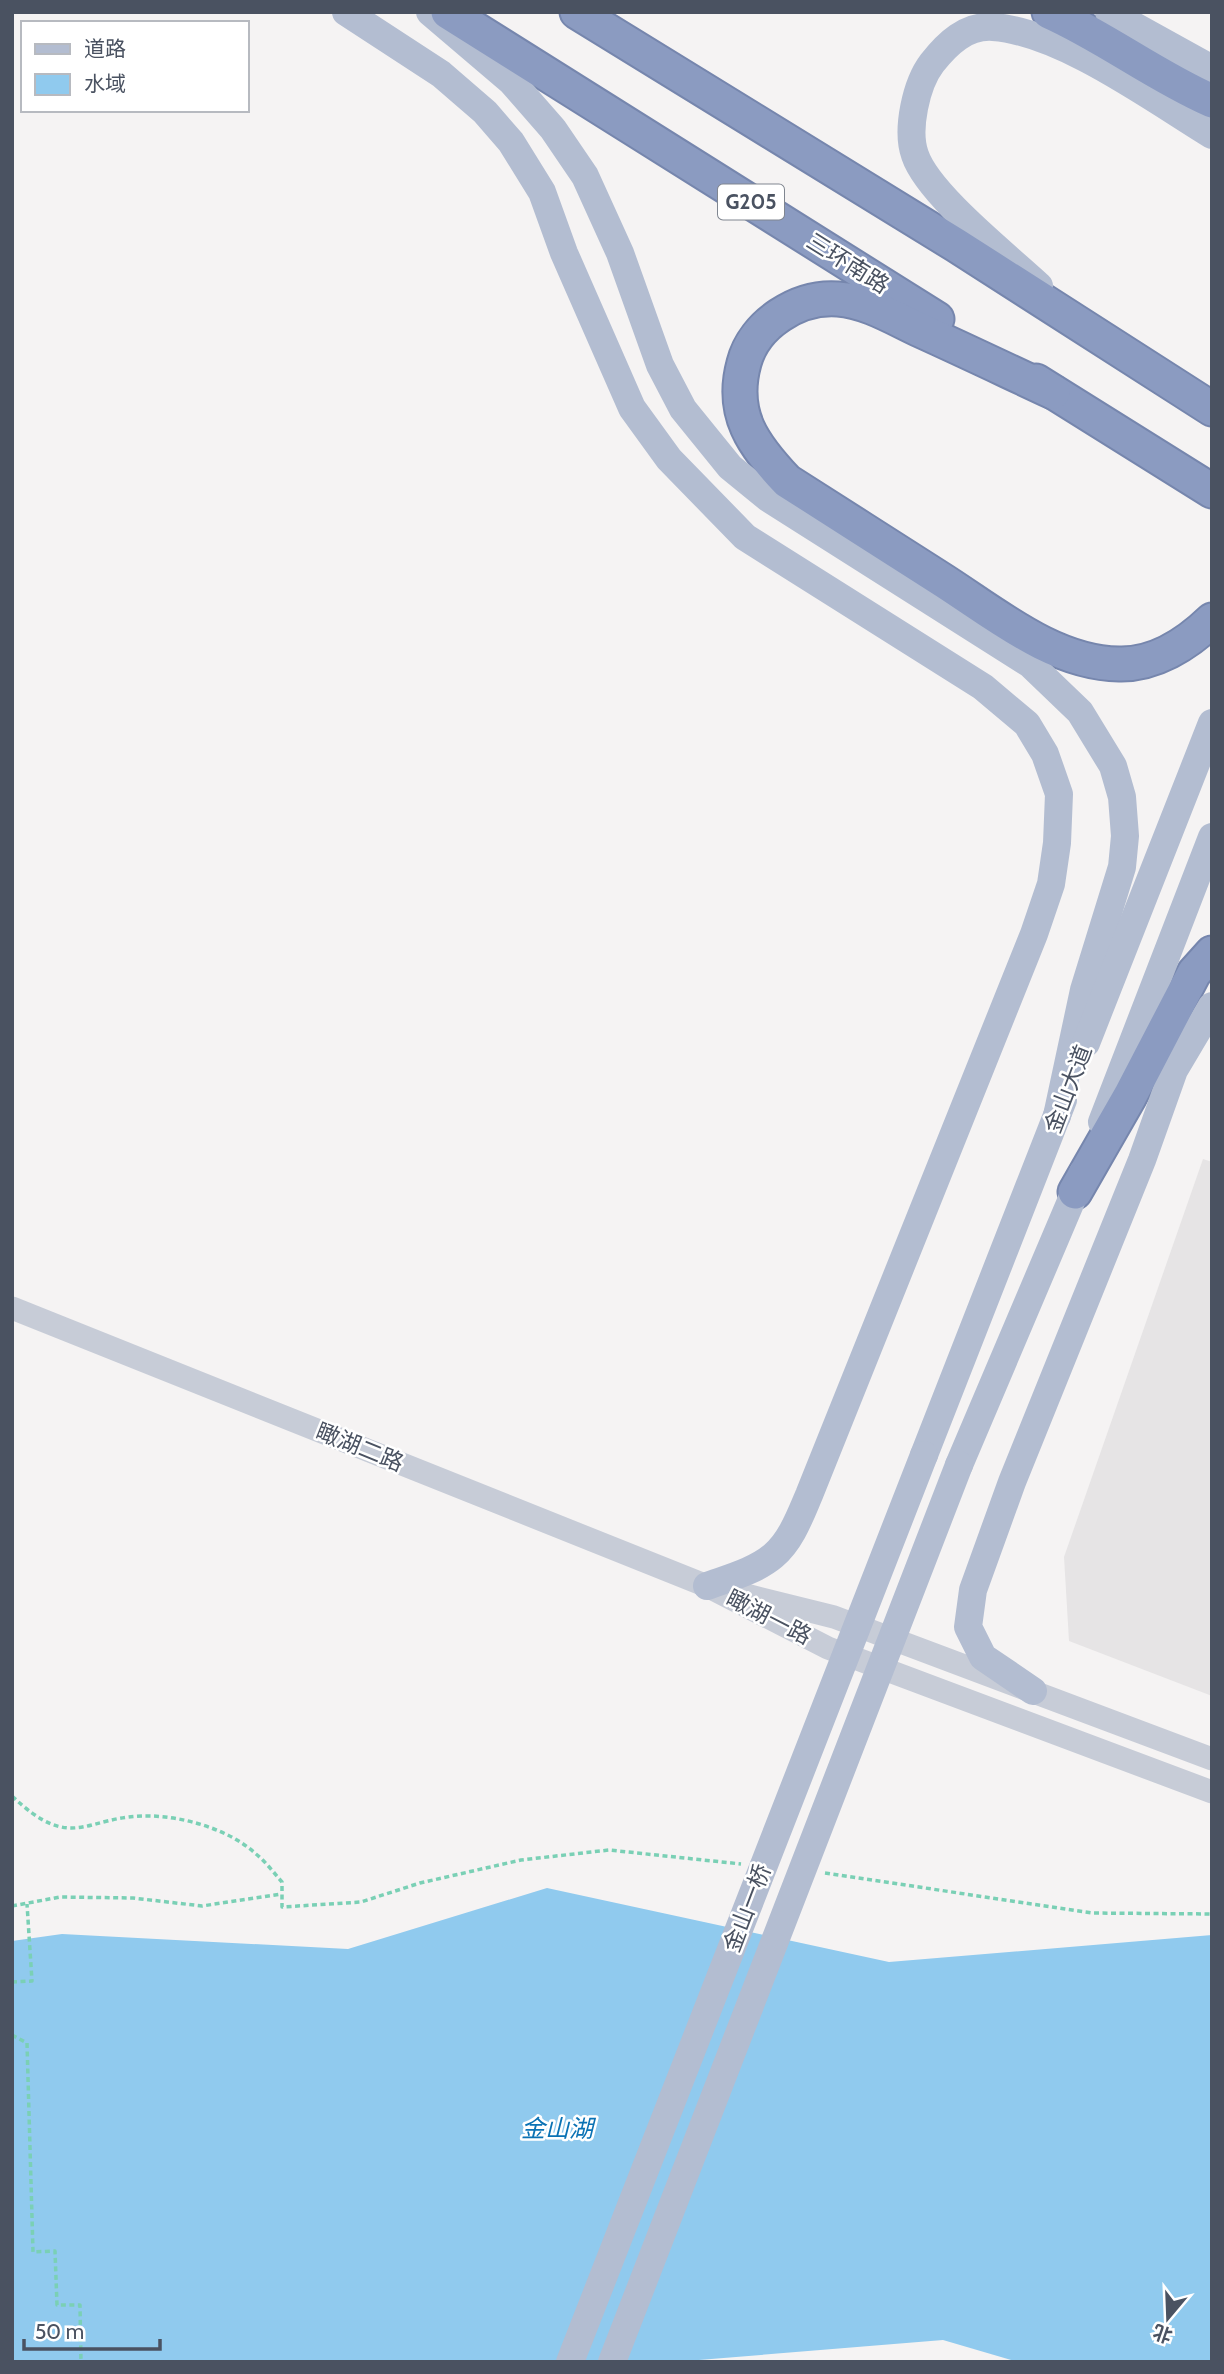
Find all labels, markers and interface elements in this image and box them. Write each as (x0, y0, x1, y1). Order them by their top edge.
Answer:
legend (21, 21, 248, 112)
text: 道路 (84, 36, 126, 61)
text: 水域 (84, 71, 126, 96)
road number: G205 (718, 184, 784, 220)
street label: 三环南路 (802, 227, 894, 299)
street label: 金山大道 (1038, 1041, 1098, 1137)
street label: 瞰湖二路 (312, 1417, 408, 1477)
street label: 瞰湖一路 (722, 1584, 816, 1650)
street label: 金山一桥 (717, 1860, 777, 1956)
water label: 金山湖 (521, 2114, 597, 2143)
north arrow (1133, 2283, 1203, 2353)
scale bar (24, 2308, 161, 2352)
text: 50 m (35, 2319, 84, 2344)
text: 北 (1150, 2320, 1175, 2348)

